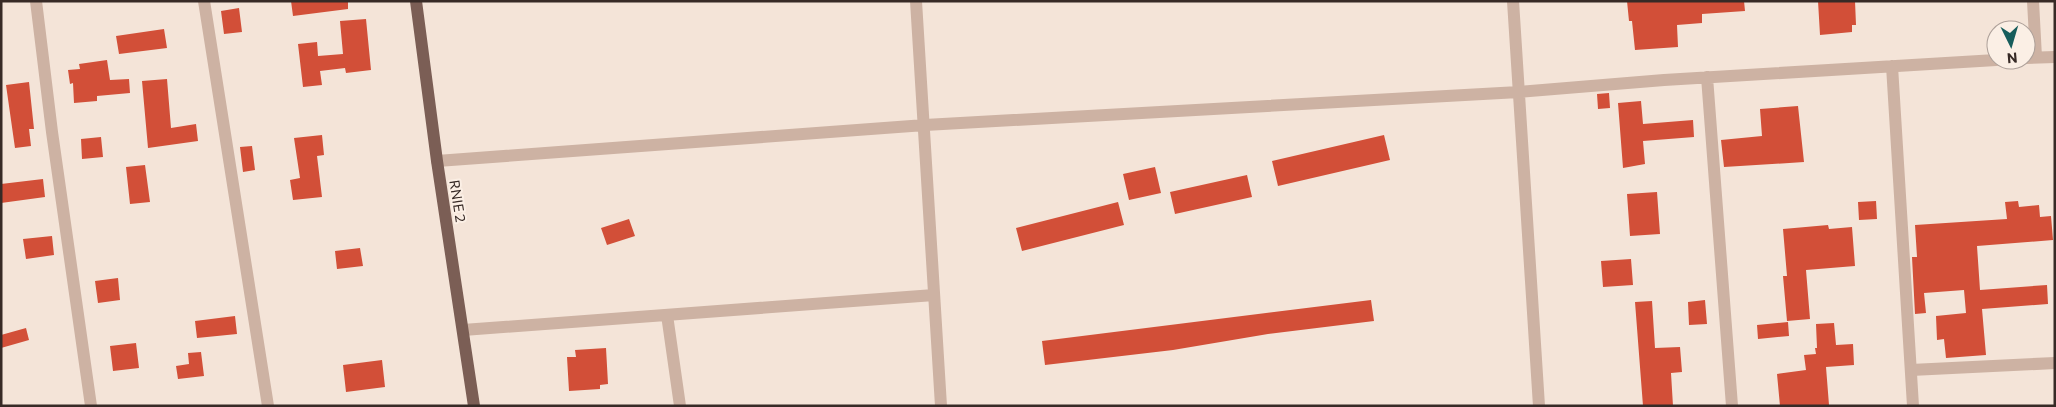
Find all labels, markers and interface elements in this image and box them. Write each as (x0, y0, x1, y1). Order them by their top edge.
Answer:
north arrow (1986, 20, 2036, 70)
text: N (2006, 50, 2018, 67)
street label: RNIE 2 (446, 179, 470, 224)

